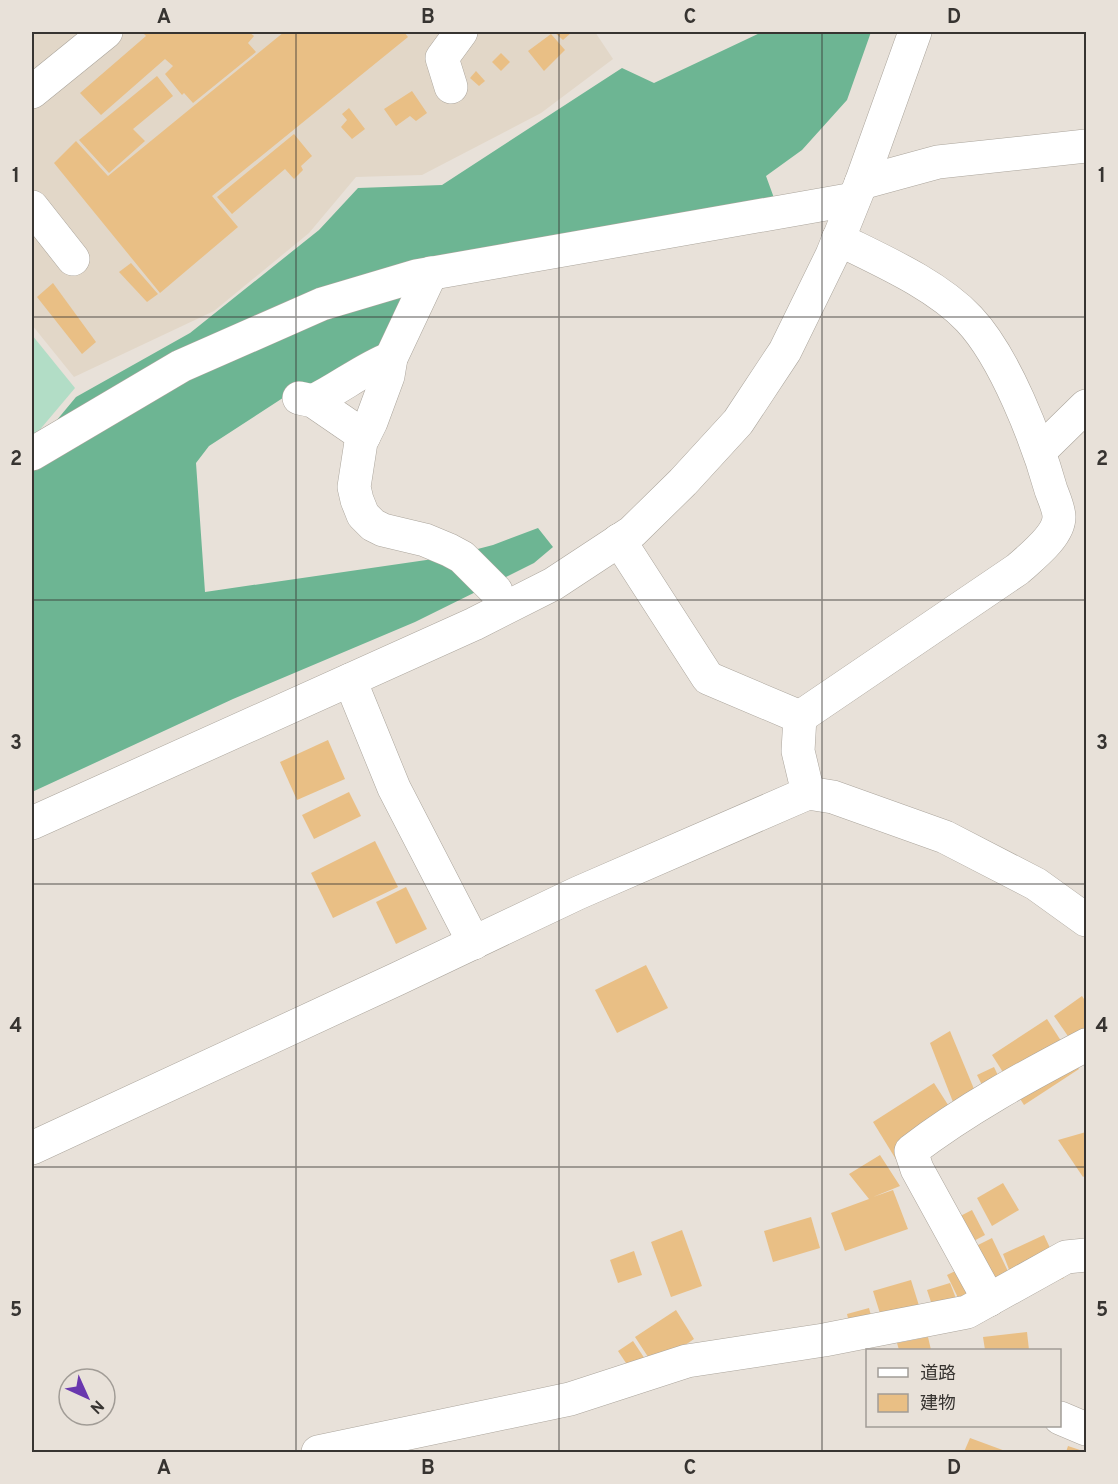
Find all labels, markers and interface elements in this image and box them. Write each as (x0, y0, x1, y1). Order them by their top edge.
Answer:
text: A (157, 5, 171, 31)
text: B (421, 5, 435, 31)
text: C (684, 5, 696, 31)
text: D (947, 5, 961, 31)
text: 1 (12, 164, 20, 190)
text: 1 (1098, 164, 1106, 190)
text: 2 (10, 447, 22, 473)
text: 2 (1096, 447, 1108, 473)
text: 3 (10, 731, 22, 757)
text: 3 (1096, 731, 1108, 757)
text: 4 (10, 1014, 22, 1040)
text: 4 (1096, 1014, 1108, 1040)
text: 5 (10, 1298, 22, 1324)
text: 5 (1096, 1298, 1108, 1324)
legend (866, 1349, 1061, 1427)
text: 道路 (920, 1363, 956, 1386)
north arrow (57, 1367, 117, 1427)
text: 建物 (920, 1393, 956, 1416)
text: N (85, 1395, 107, 1417)
text: A (157, 1456, 171, 1482)
text: B (421, 1456, 435, 1482)
text: C (684, 1456, 696, 1482)
text: D (947, 1456, 961, 1482)

